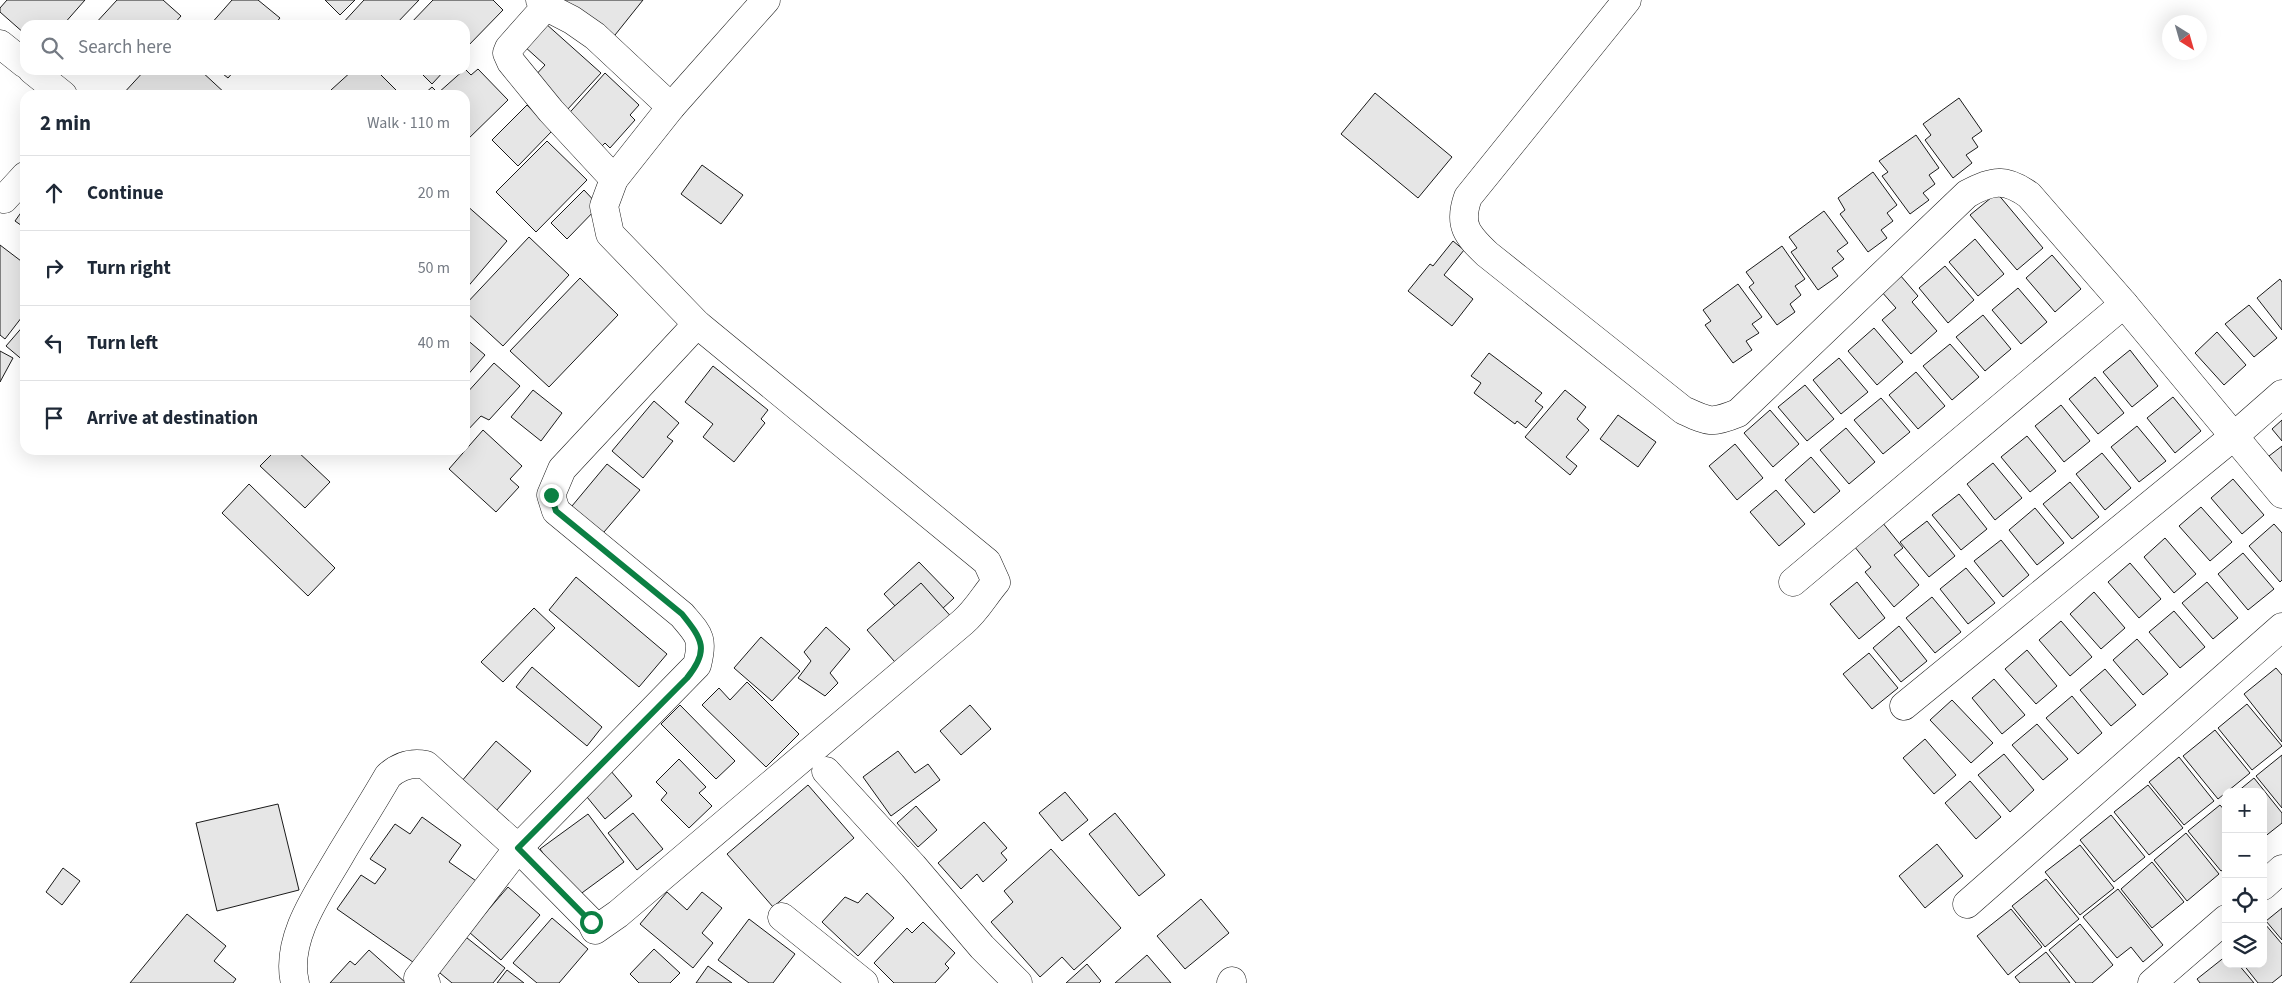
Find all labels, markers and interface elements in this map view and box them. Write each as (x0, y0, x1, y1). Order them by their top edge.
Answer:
north arrow (2162, 15, 2207, 60)
search box (20, 20, 470, 75)
icon: search (38, 34, 66, 62)
text: Search here (78, 34, 172, 61)
text: 2 min (40, 108, 91, 138)
text: Walk · 110 m (367, 112, 450, 134)
icon: ahead (40, 179, 68, 207)
text: Continue (87, 180, 164, 207)
text: 20 m (418, 182, 450, 204)
icon: right (40, 254, 68, 282)
text: Turn right (87, 255, 171, 282)
text: 50 m (418, 257, 450, 279)
icon: left (40, 329, 68, 357)
text: Turn left (87, 330, 158, 357)
text: 40 m (418, 332, 450, 354)
icon: arrive (40, 404, 68, 432)
text: Arrive at destination (87, 405, 258, 432)
route end (540, 484, 563, 507)
map controls (2222, 788, 2267, 968)
button: + (2222, 788, 2267, 833)
button: − (2222, 833, 2267, 878)
button: locate (2222, 878, 2267, 923)
route start (580, 911, 603, 934)
button: layers (2222, 923, 2267, 968)

